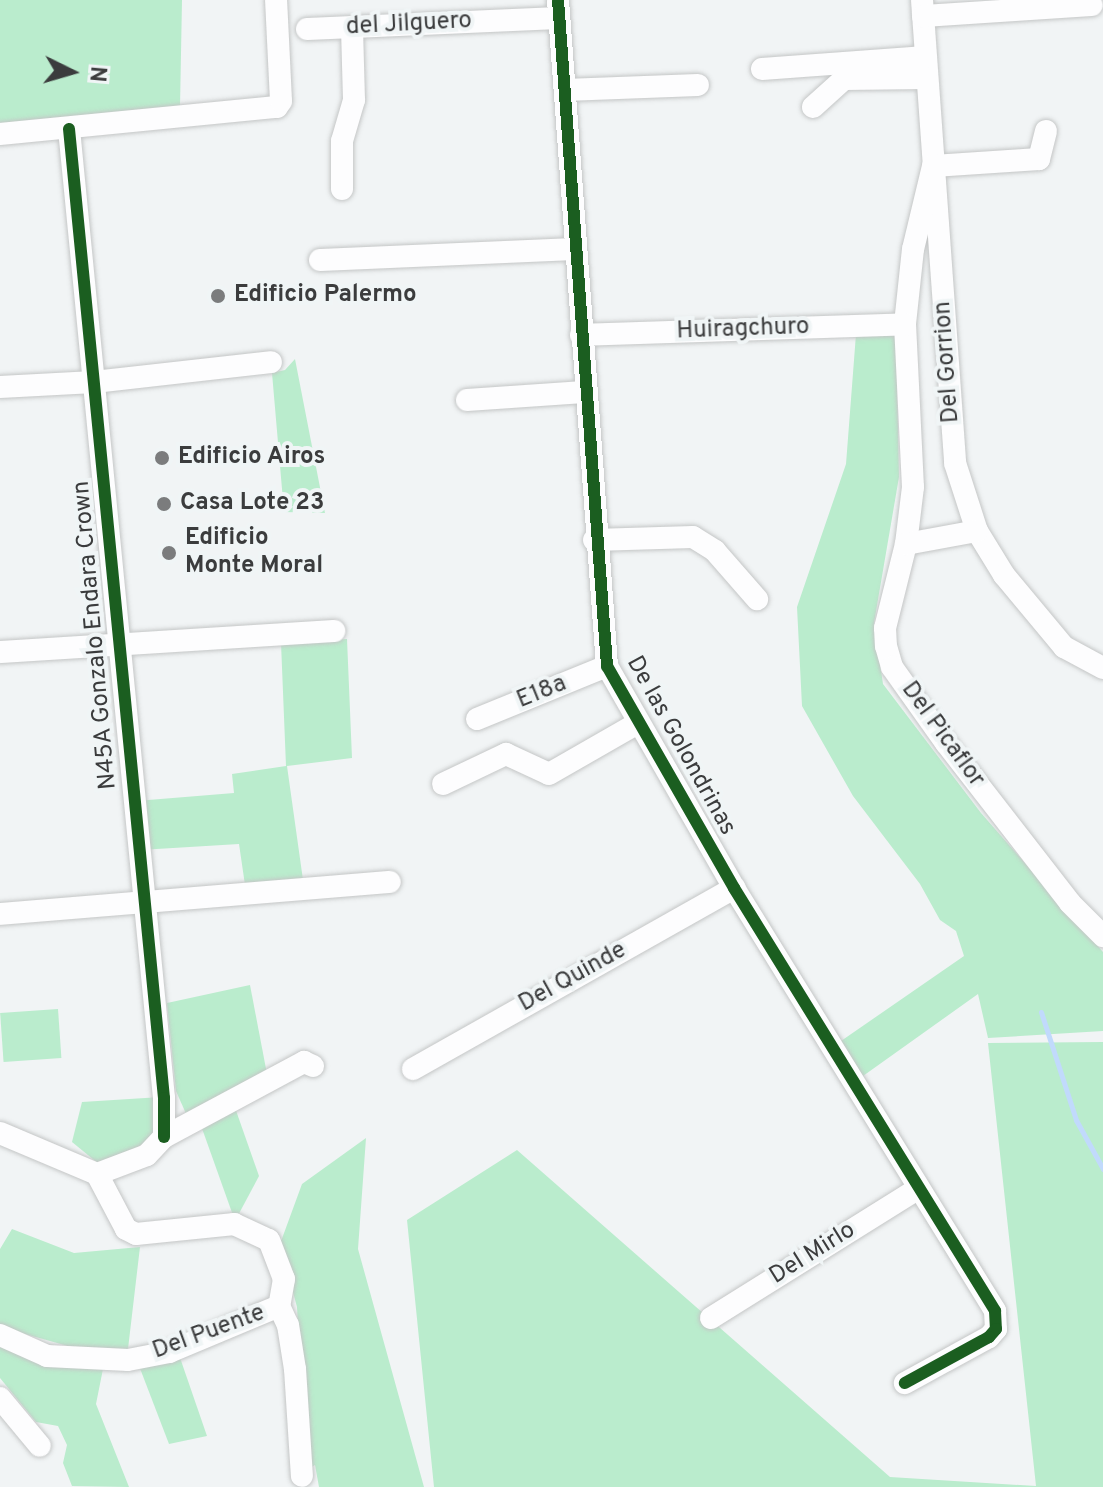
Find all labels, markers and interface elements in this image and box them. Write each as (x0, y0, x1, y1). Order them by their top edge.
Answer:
street label: del Jilguero (345, 7, 473, 43)
north arrow (32, 32, 112, 112)
text: N (82, 65, 111, 83)
place label: Edificio Palermo (234, 282, 417, 310)
marker: Edificio Palermo (209, 287, 227, 305)
street label: Del Gorrion (929, 300, 967, 424)
street label: Huiragchuro (676, 313, 810, 347)
place label: Edificio Airos (178, 444, 326, 472)
marker: Edificio Airos (153, 449, 171, 467)
street label: N45A Gonzalo Endara Crown (68, 479, 124, 791)
place label: Casa Lote 23 (180, 490, 324, 518)
marker: Casa Lote 23 (155, 495, 173, 513)
place label: Edificio Monte Moral (185, 525, 323, 581)
marker: Edificio Monte Moral (160, 544, 178, 562)
street label: De las Golondrinas (619, 651, 741, 841)
street label: E18a (513, 670, 571, 716)
street label: Del Picaflor (894, 677, 990, 793)
street label: Del Quinde (514, 937, 632, 1019)
street label: Del Mirlo (765, 1217, 861, 1291)
street label: Del Puente (149, 1299, 269, 1367)

